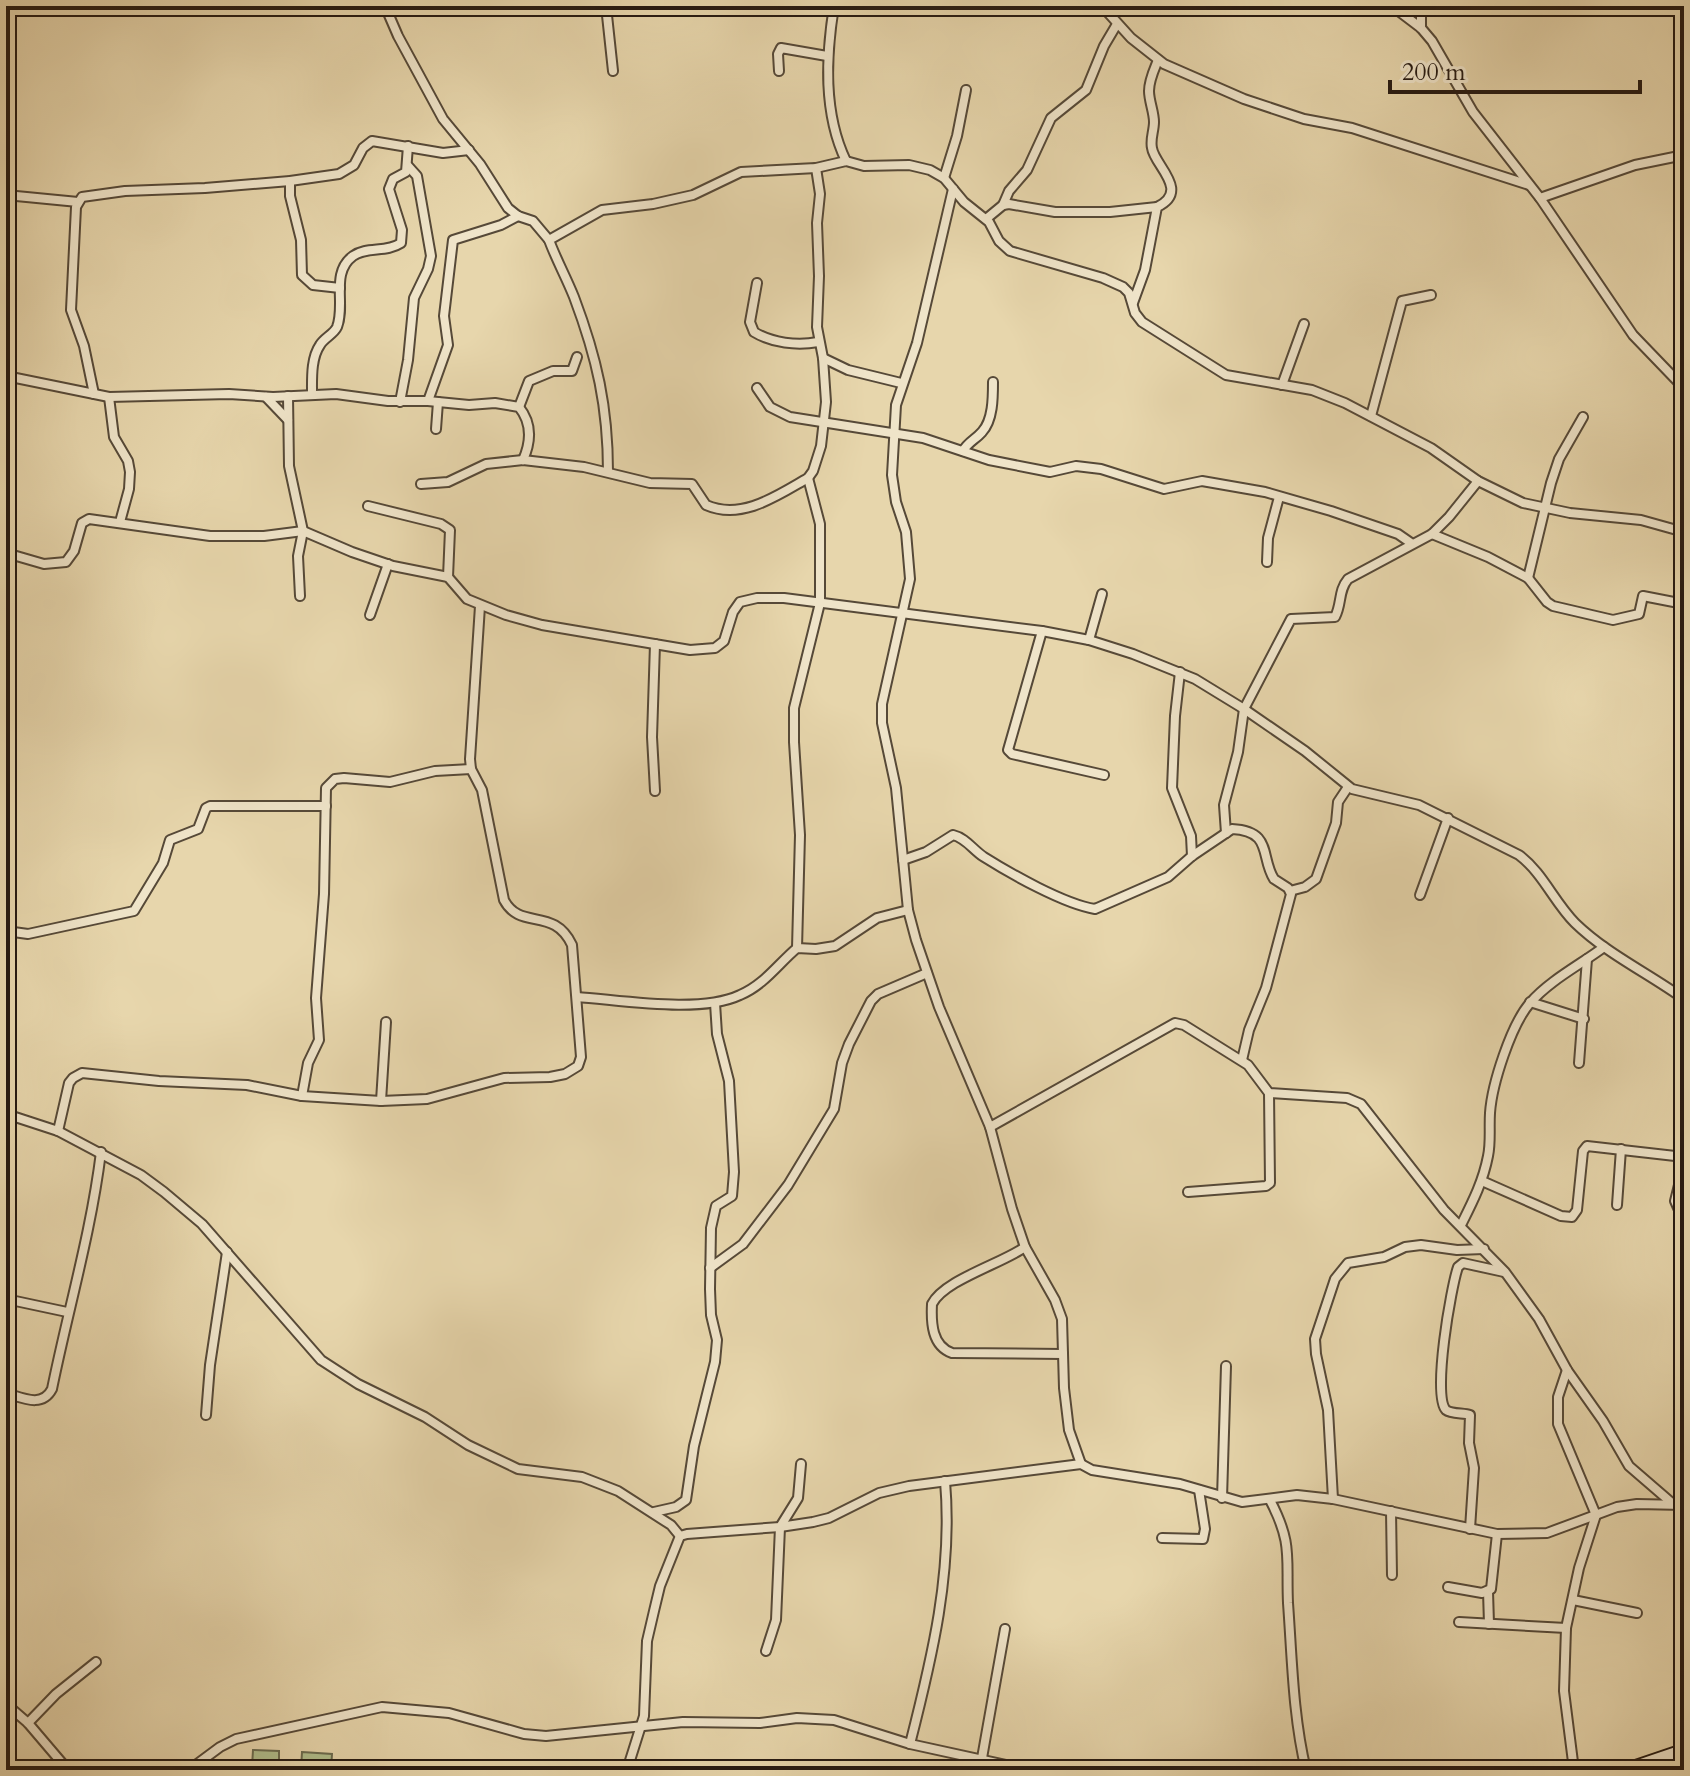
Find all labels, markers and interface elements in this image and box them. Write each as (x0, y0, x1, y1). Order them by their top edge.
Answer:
scale bar (1390, 44, 1640, 94)
text: 200 m (1402, 56, 1466, 89)

